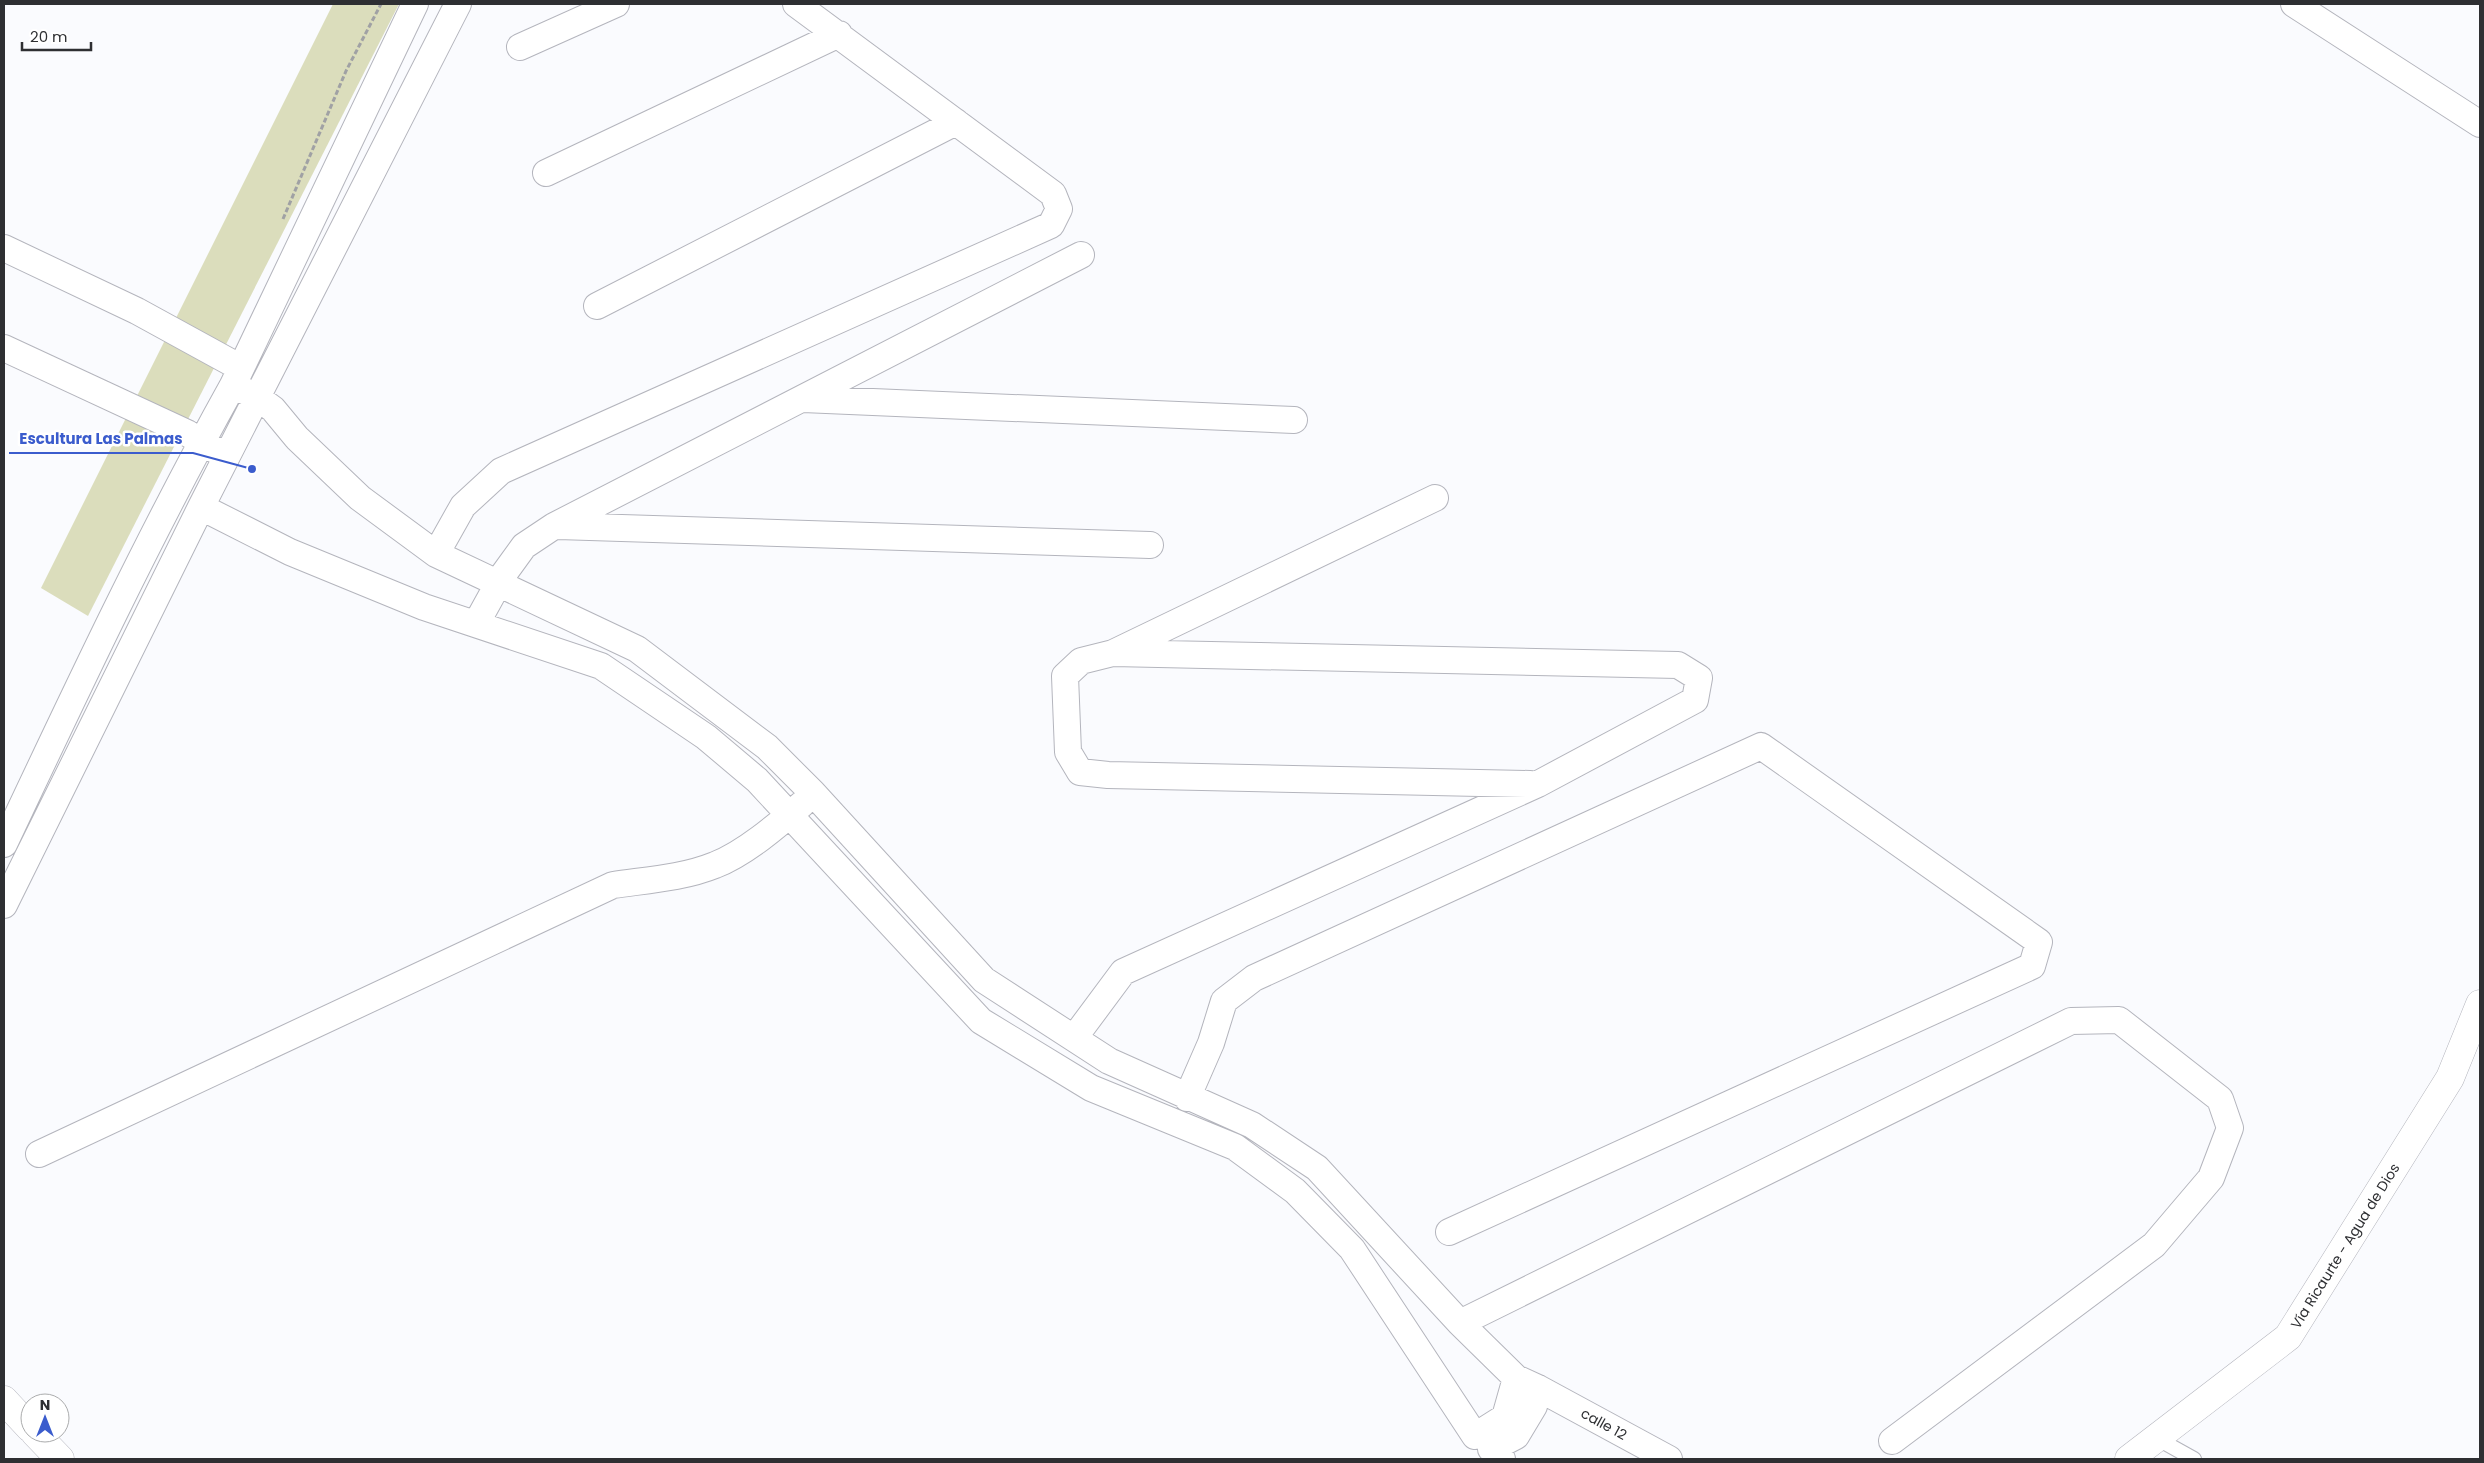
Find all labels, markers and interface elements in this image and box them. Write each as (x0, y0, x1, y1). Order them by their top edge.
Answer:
scale bar (22, 20, 91, 52)
text: 20 m (30, 26, 68, 47)
callout: Escultura Las Palmas (9, 423, 193, 453)
text: Escultura Las Palmas (19, 428, 183, 449)
street label: Vía Ricaurte - Agua de Dios (2286, 1159, 2404, 1333)
north arrow (20, 1393, 70, 1443)
text: N (40, 1395, 50, 1415)
street label: calle 12 (1577, 1403, 1631, 1445)

